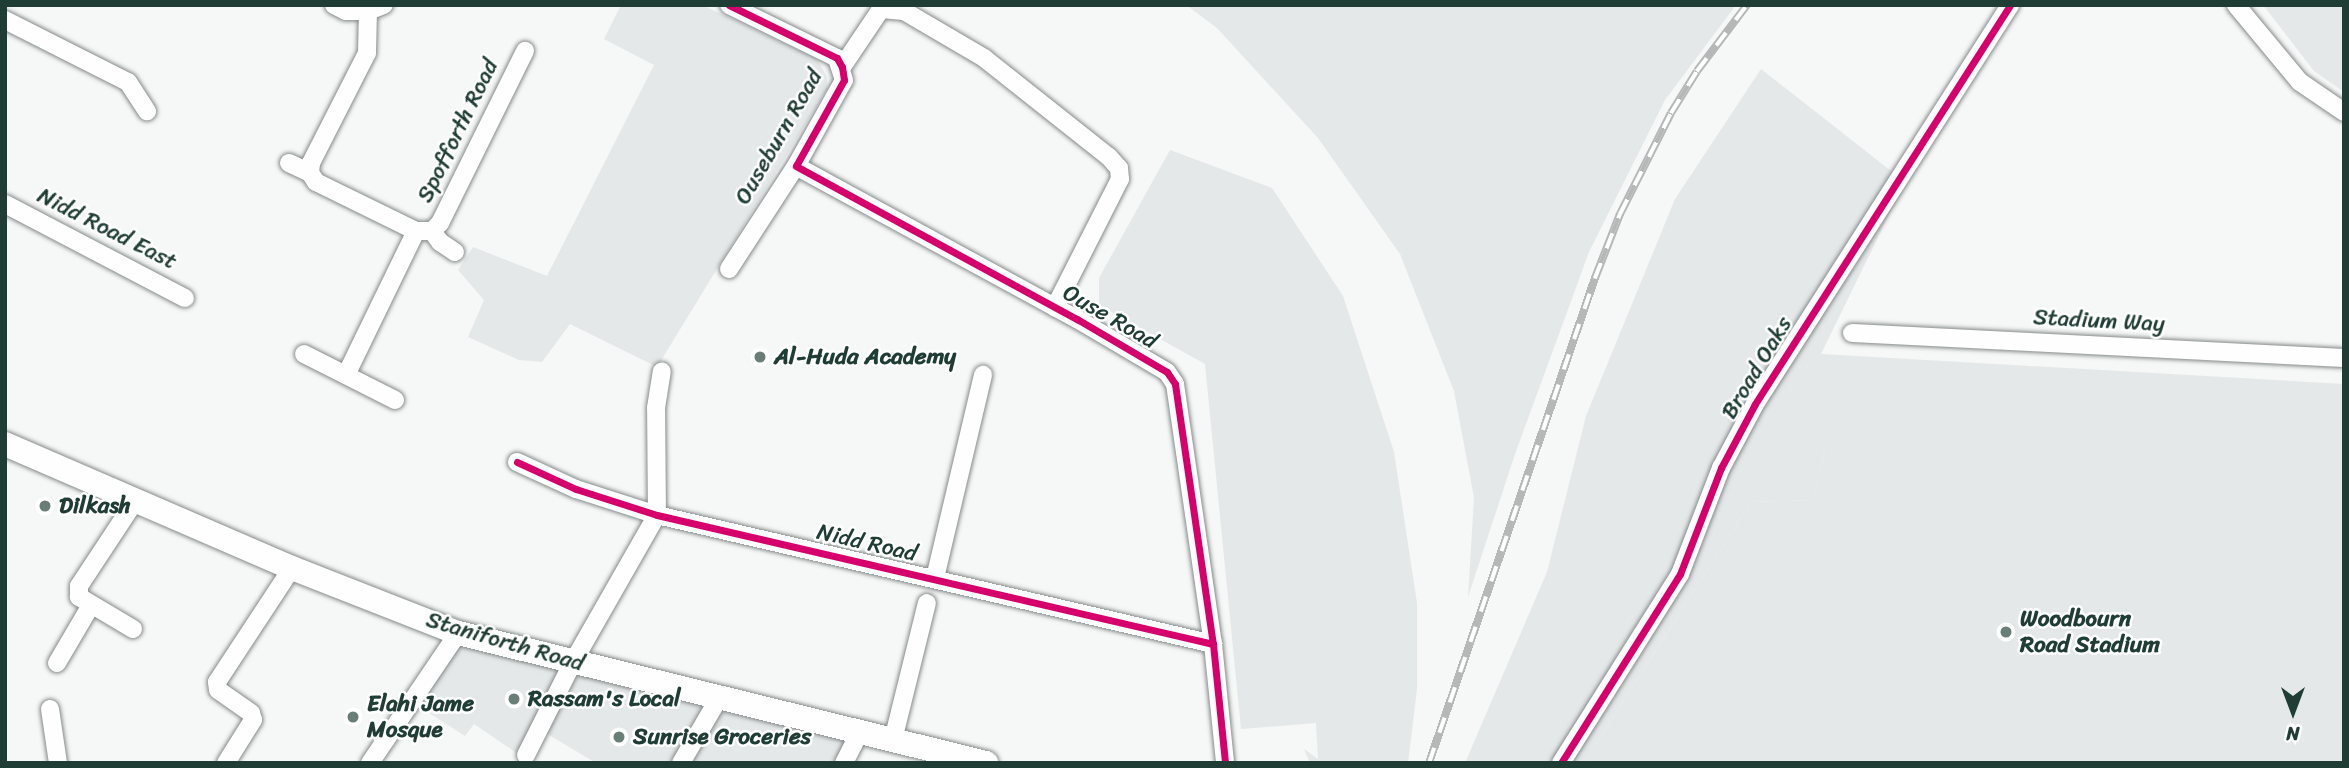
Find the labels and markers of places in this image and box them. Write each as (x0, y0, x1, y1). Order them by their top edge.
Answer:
place label: Al-Huda Academy (774, 343, 956, 371)
marker: Al-Huda Academy (752, 349, 768, 365)
place label: Dilkash (59, 492, 131, 520)
marker: Dilkash (37, 498, 53, 514)
place label: Woodbourn Road Stadium (2020, 605, 2160, 659)
marker: Woodbourn Road Stadium (1998, 624, 2014, 640)
place label: Rassam's Local (528, 685, 681, 713)
place label: Elahi Jame Mosque (367, 690, 474, 744)
marker: Rassam's Local (506, 691, 522, 707)
marker: Elahi Jame Mosque (345, 709, 361, 725)
place label: Sunrise Groceries (633, 723, 811, 751)
marker: Sunrise Groceries (611, 729, 627, 745)

